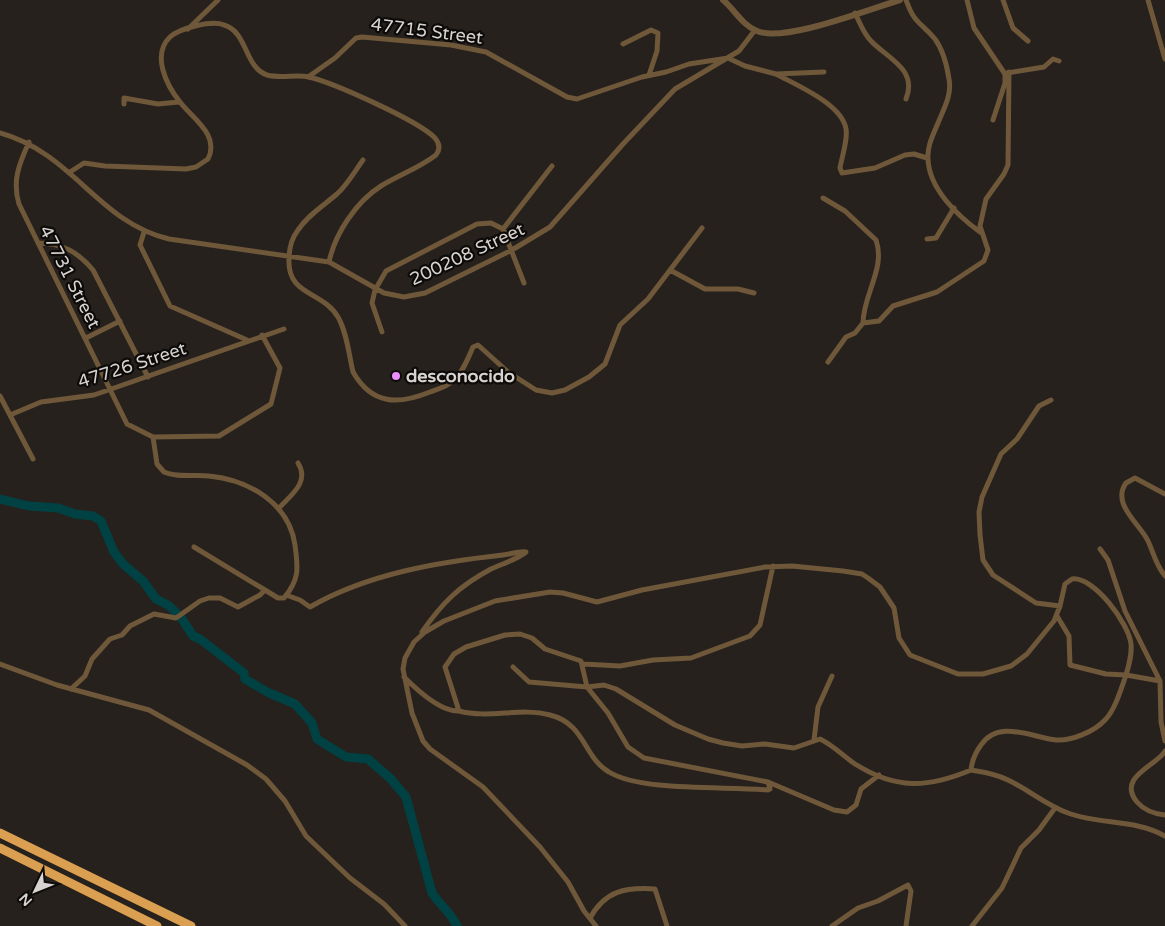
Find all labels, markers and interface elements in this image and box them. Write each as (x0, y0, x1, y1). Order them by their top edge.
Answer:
street label: 47715 Street (370, 13, 484, 49)
street label: 200208 Street (406, 218, 528, 290)
street label: 47731 Street (35, 222, 105, 332)
street label: 47726 Street (75, 337, 189, 393)
place label: desconocido (406, 365, 515, 387)
marker: desconocido (390, 370, 402, 382)
north arrow (10, 866, 60, 916)
text: N (16, 890, 36, 909)

